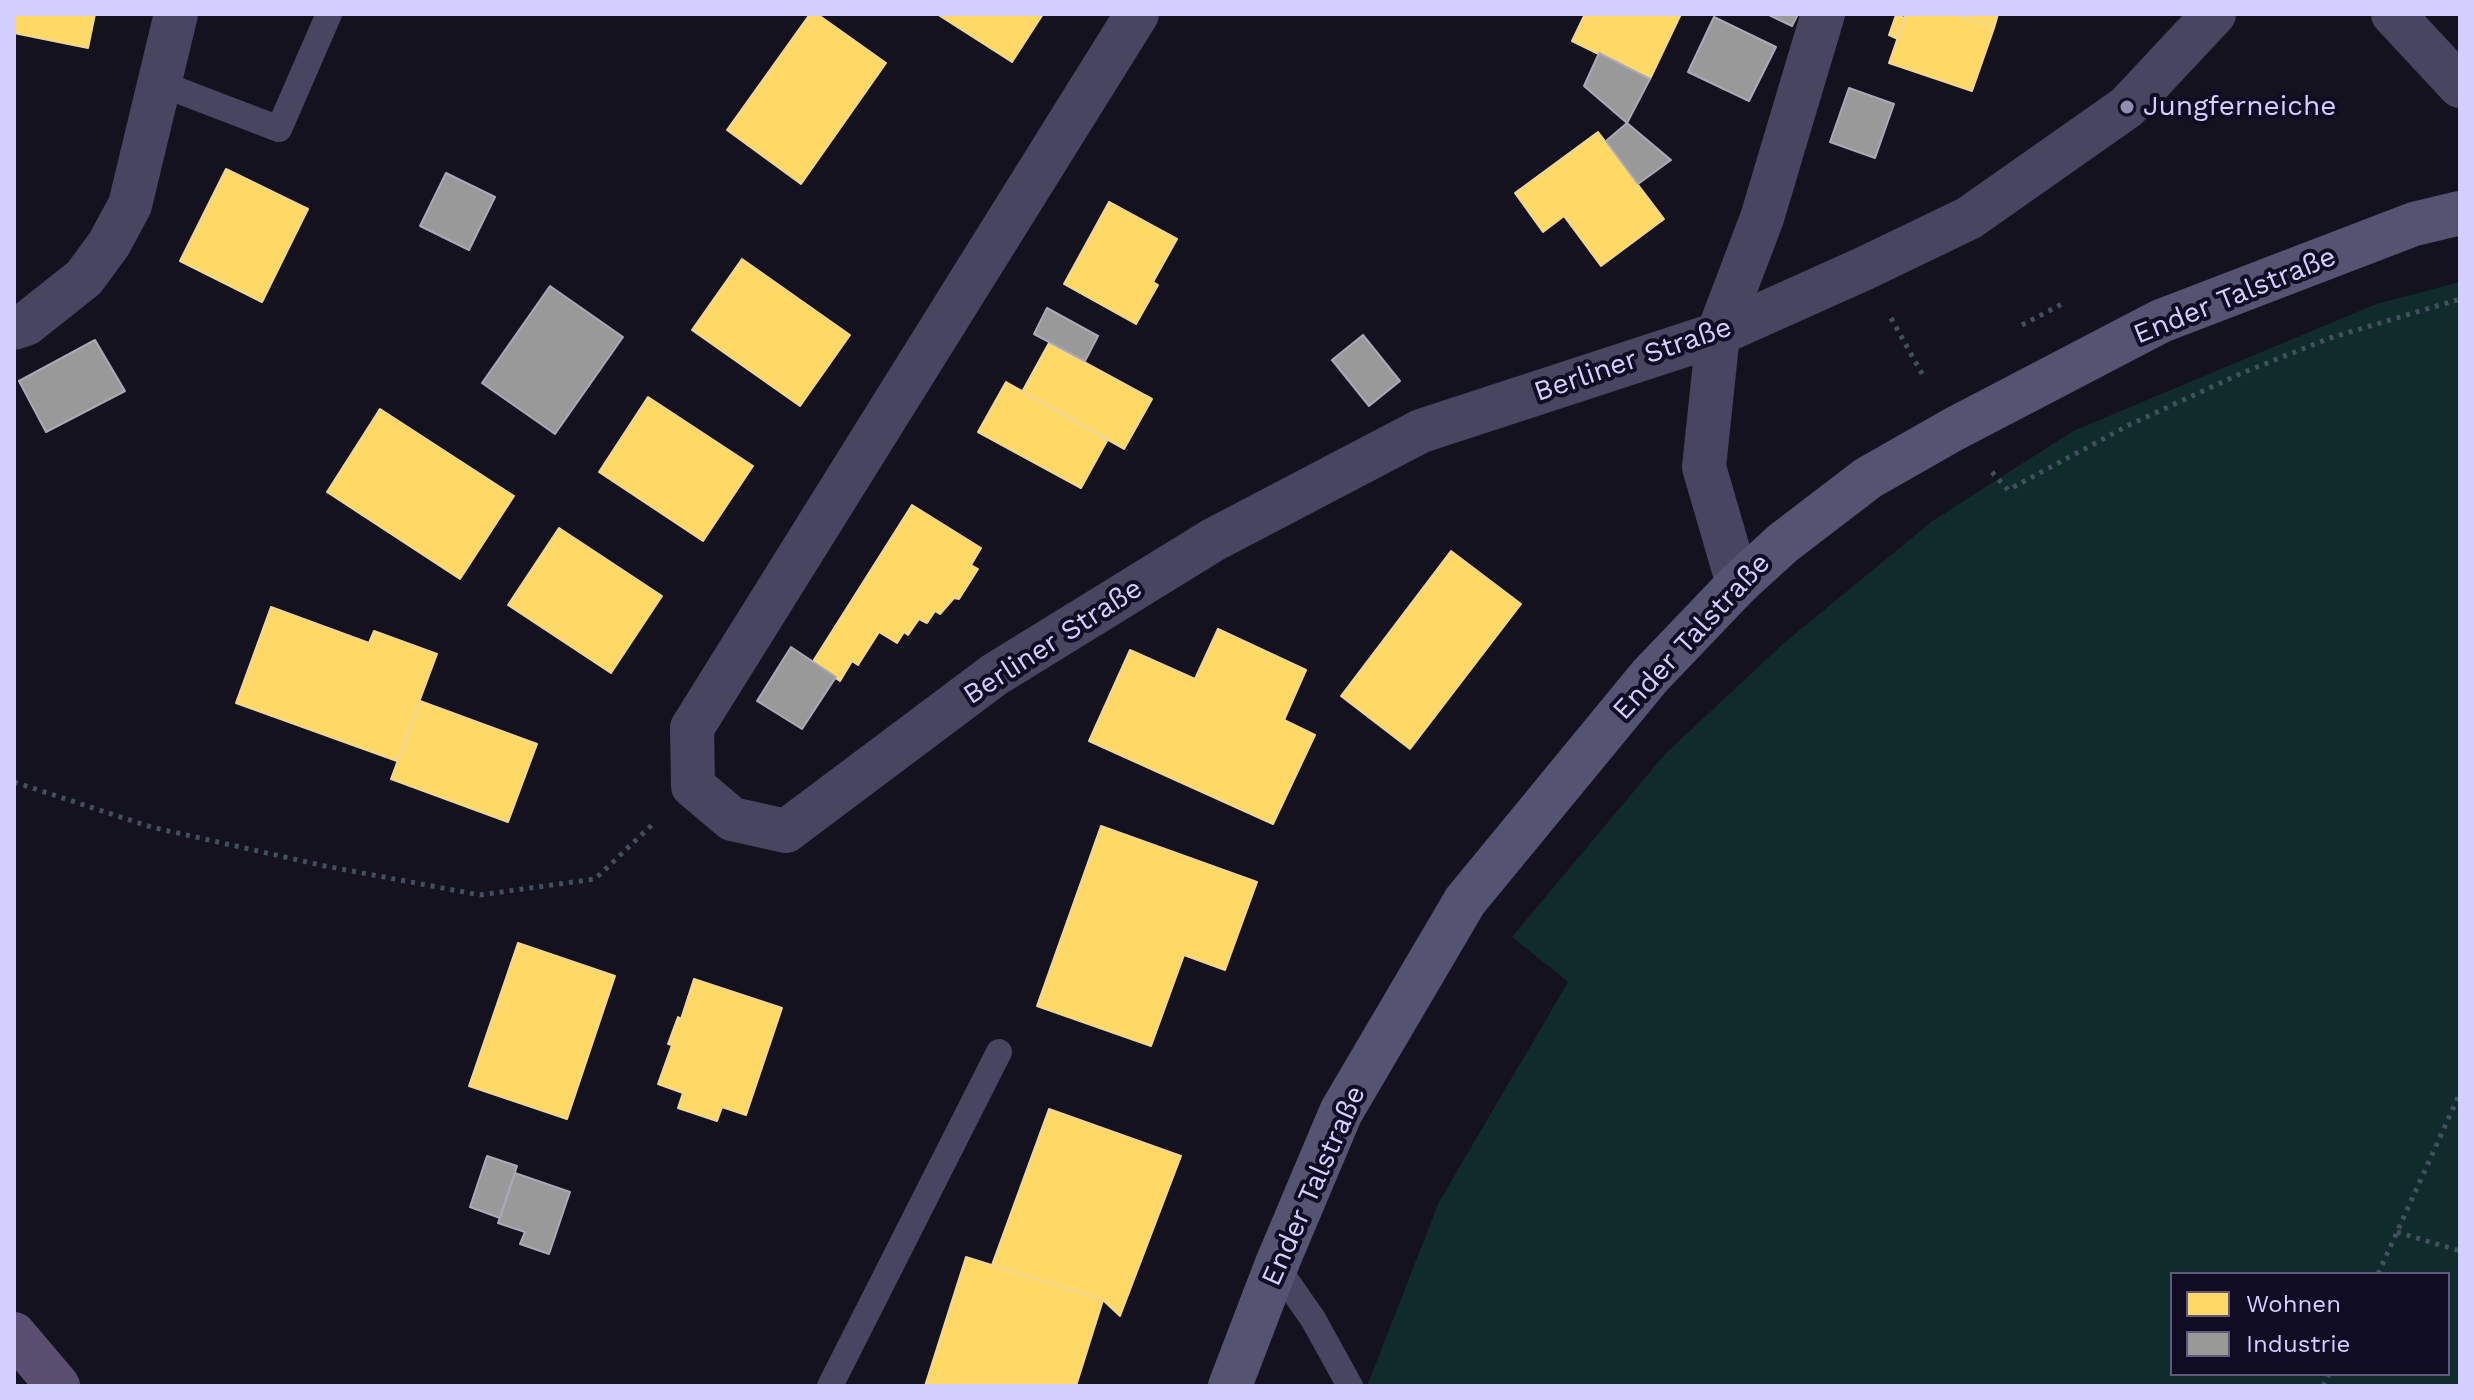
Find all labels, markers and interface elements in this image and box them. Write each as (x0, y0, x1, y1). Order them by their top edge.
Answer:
place label: Jungferneiche (2143, 90, 2336, 124)
marker: Jungferneiche (2118, 98, 2136, 116)
street label: Ender Talstraße (2129, 240, 2341, 352)
street label: Berliner Straße (1530, 311, 1736, 409)
street label: Ender Talstraße (1606, 547, 1778, 727)
street label: Berliner Straße (957, 572, 1149, 712)
street label: Ender Talstraße (1255, 1081, 1373, 1291)
legend (2170, 1272, 2450, 1376)
text: Wohnen (2246, 1290, 2341, 1318)
text: Industrie (2246, 1330, 2350, 1358)

